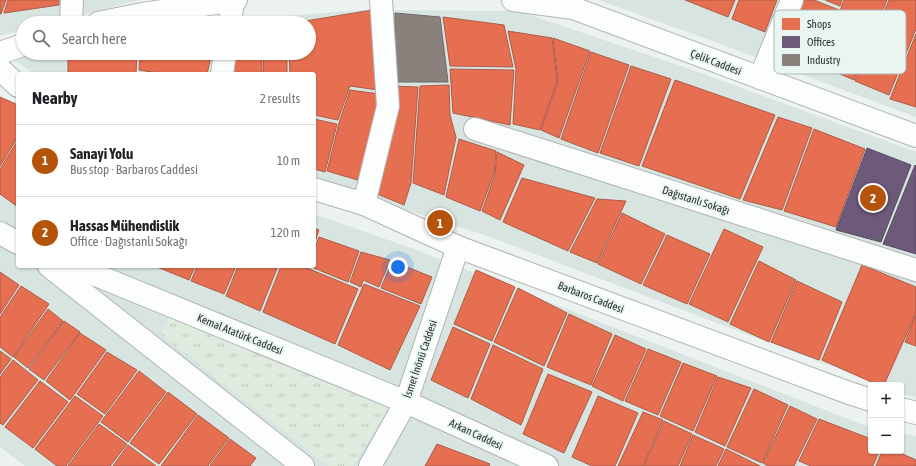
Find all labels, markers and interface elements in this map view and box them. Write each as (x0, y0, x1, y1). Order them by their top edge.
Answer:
legend (774, 10, 906, 74)
search box (16, 16, 316, 60)
text: Shops (807, 18, 831, 30)
icon: search (30, 27, 52, 49)
text: Search here (62, 30, 127, 47)
text: Offices (807, 36, 835, 48)
street label: Çelik Caddesi (689, 47, 743, 77)
text: Industry (807, 54, 841, 66)
text: Nearby (32, 88, 78, 108)
text: 2 results (260, 91, 300, 106)
text: Sanayi Yolu (70, 145, 133, 162)
text: 1 (42, 153, 48, 168)
text: 10 m (277, 153, 300, 168)
text: Bus stop · Barbaros Caddesi (70, 162, 198, 177)
street label: Dağıstanlı Sokağı (661, 183, 731, 217)
pin: 2 (860, 183, 886, 213)
pin: 1 (427, 208, 453, 238)
text: Hassas Mühendislik (70, 217, 179, 234)
text: 2 (42, 225, 48, 240)
text: 120 m (271, 225, 300, 240)
text: Office · Dağıstanlı Sokağı (70, 234, 187, 249)
your location (388, 257, 408, 277)
street label: Barbaros Caddesi (556, 279, 626, 315)
street label: Kemal Atatürk Caddesi (195, 311, 285, 357)
street label: İsmet İnönü Caddesi (401, 318, 439, 400)
map controls (868, 382, 904, 454)
button: + (868, 382, 904, 418)
street label: Arkan Caddesi (447, 416, 505, 452)
button: − (868, 418, 904, 454)

